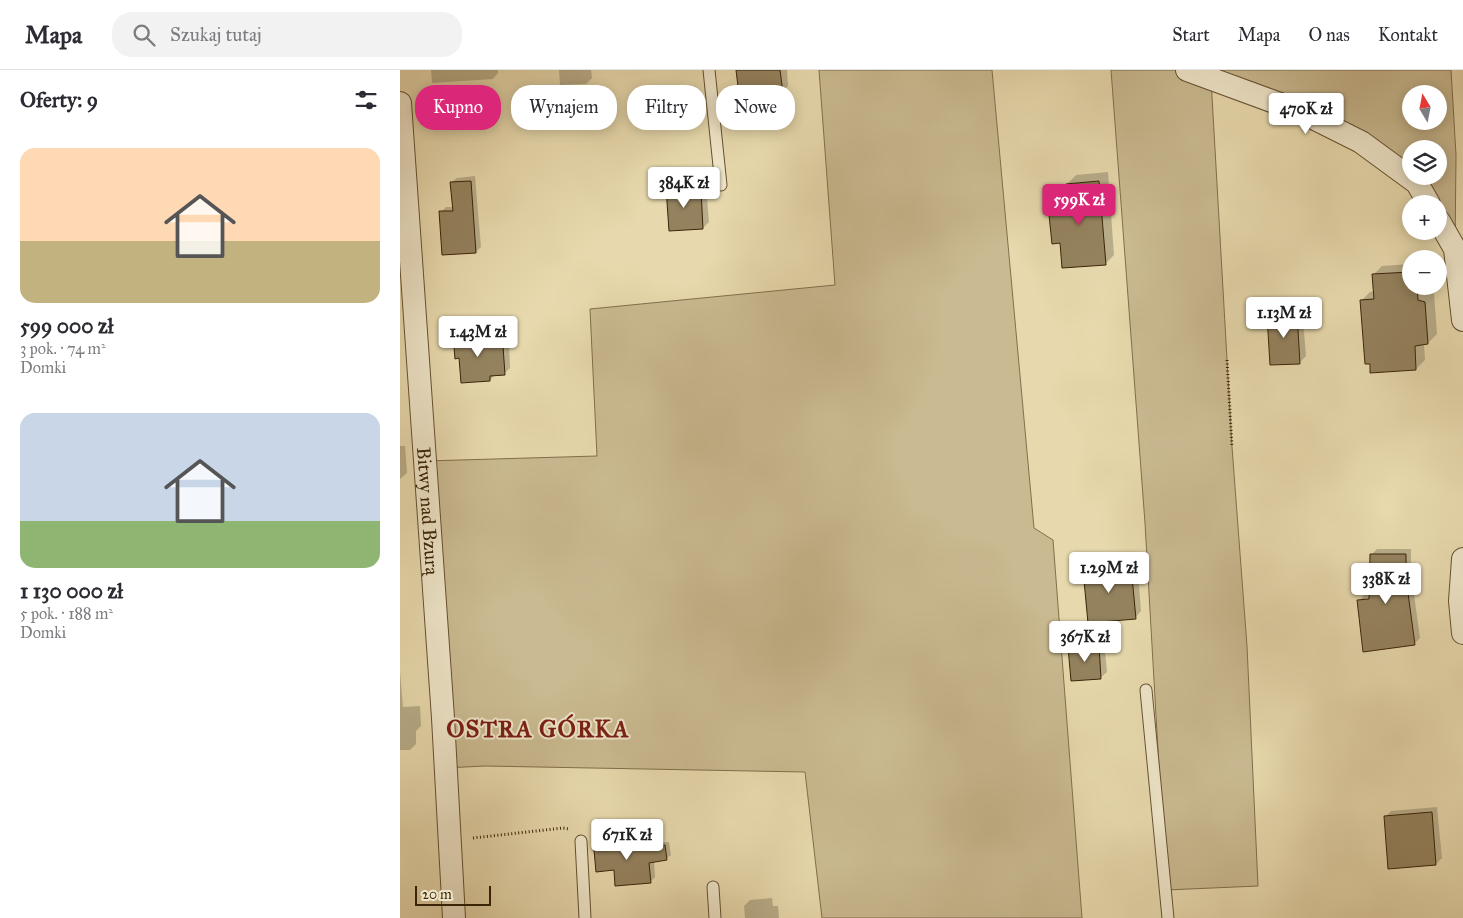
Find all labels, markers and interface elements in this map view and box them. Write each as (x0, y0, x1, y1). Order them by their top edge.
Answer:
search box (112, 12, 462, 57)
text: Mapa (25, 20, 82, 50)
icon: search (130, 21, 158, 49)
text: Szukaj tutaj (170, 23, 262, 46)
text: Start (1172, 24, 1210, 46)
text: Mapa (1238, 24, 1280, 46)
text: O nas (1308, 24, 1350, 46)
text: Kontakt (1378, 24, 1438, 46)
chip: Kupno (415, 85, 501, 130)
chip: Wynajem (511, 85, 617, 130)
chip: Filtry (627, 85, 706, 130)
chip: Nowe (716, 85, 795, 130)
north arrow (1402, 85, 1448, 130)
map controls (1402, 85, 1447, 295)
icon: filters (352, 86, 380, 114)
text: Oferty: 9 (20, 87, 98, 113)
pin: 470K zł (1260, 92, 1352, 135)
text: 470K zł (1280, 99, 1332, 118)
button: layers (1402, 140, 1447, 185)
pin: 384K zł (638, 166, 730, 209)
text: 384K zł (659, 173, 709, 192)
icon: home (155, 181, 245, 271)
pin: 599K zł (1033, 184, 1125, 226)
text: 599K zł (1053, 190, 1105, 209)
button: + (1402, 195, 1447, 240)
button: − (1402, 250, 1447, 295)
pin: 1.13M zł (1232, 296, 1336, 339)
text: 1.13M zł (1257, 303, 1311, 322)
text: 599 000 zł (20, 313, 113, 339)
pin: 1.43M zł (426, 316, 530, 358)
text: 1.43M zł (450, 322, 506, 341)
text: 3 pok. · 74 m² (20, 339, 106, 358)
text: Domki (20, 358, 66, 377)
icon: home (155, 446, 245, 536)
street label: Bitwy nad Bzurą (413, 446, 445, 577)
pin: 1.29M zł (1057, 552, 1161, 594)
text: 1.29M zł (1080, 558, 1138, 577)
pin: 338K zł (1340, 562, 1432, 605)
text: 338K zł (1362, 569, 1410, 588)
text: 1 130 000 zł (20, 578, 123, 604)
text: 5 pok. · 188 m² (20, 604, 113, 623)
pin: 367K zł (1039, 620, 1131, 663)
text: Domki (20, 623, 66, 642)
text: 367K zł (1060, 627, 1110, 646)
district label: OSTRA GÓRKA (446, 713, 630, 744)
pin: 671K zł (581, 818, 673, 861)
text: 671K zł (602, 825, 652, 844)
scale bar (415, 883, 491, 906)
text: 20 m (422, 886, 452, 903)

